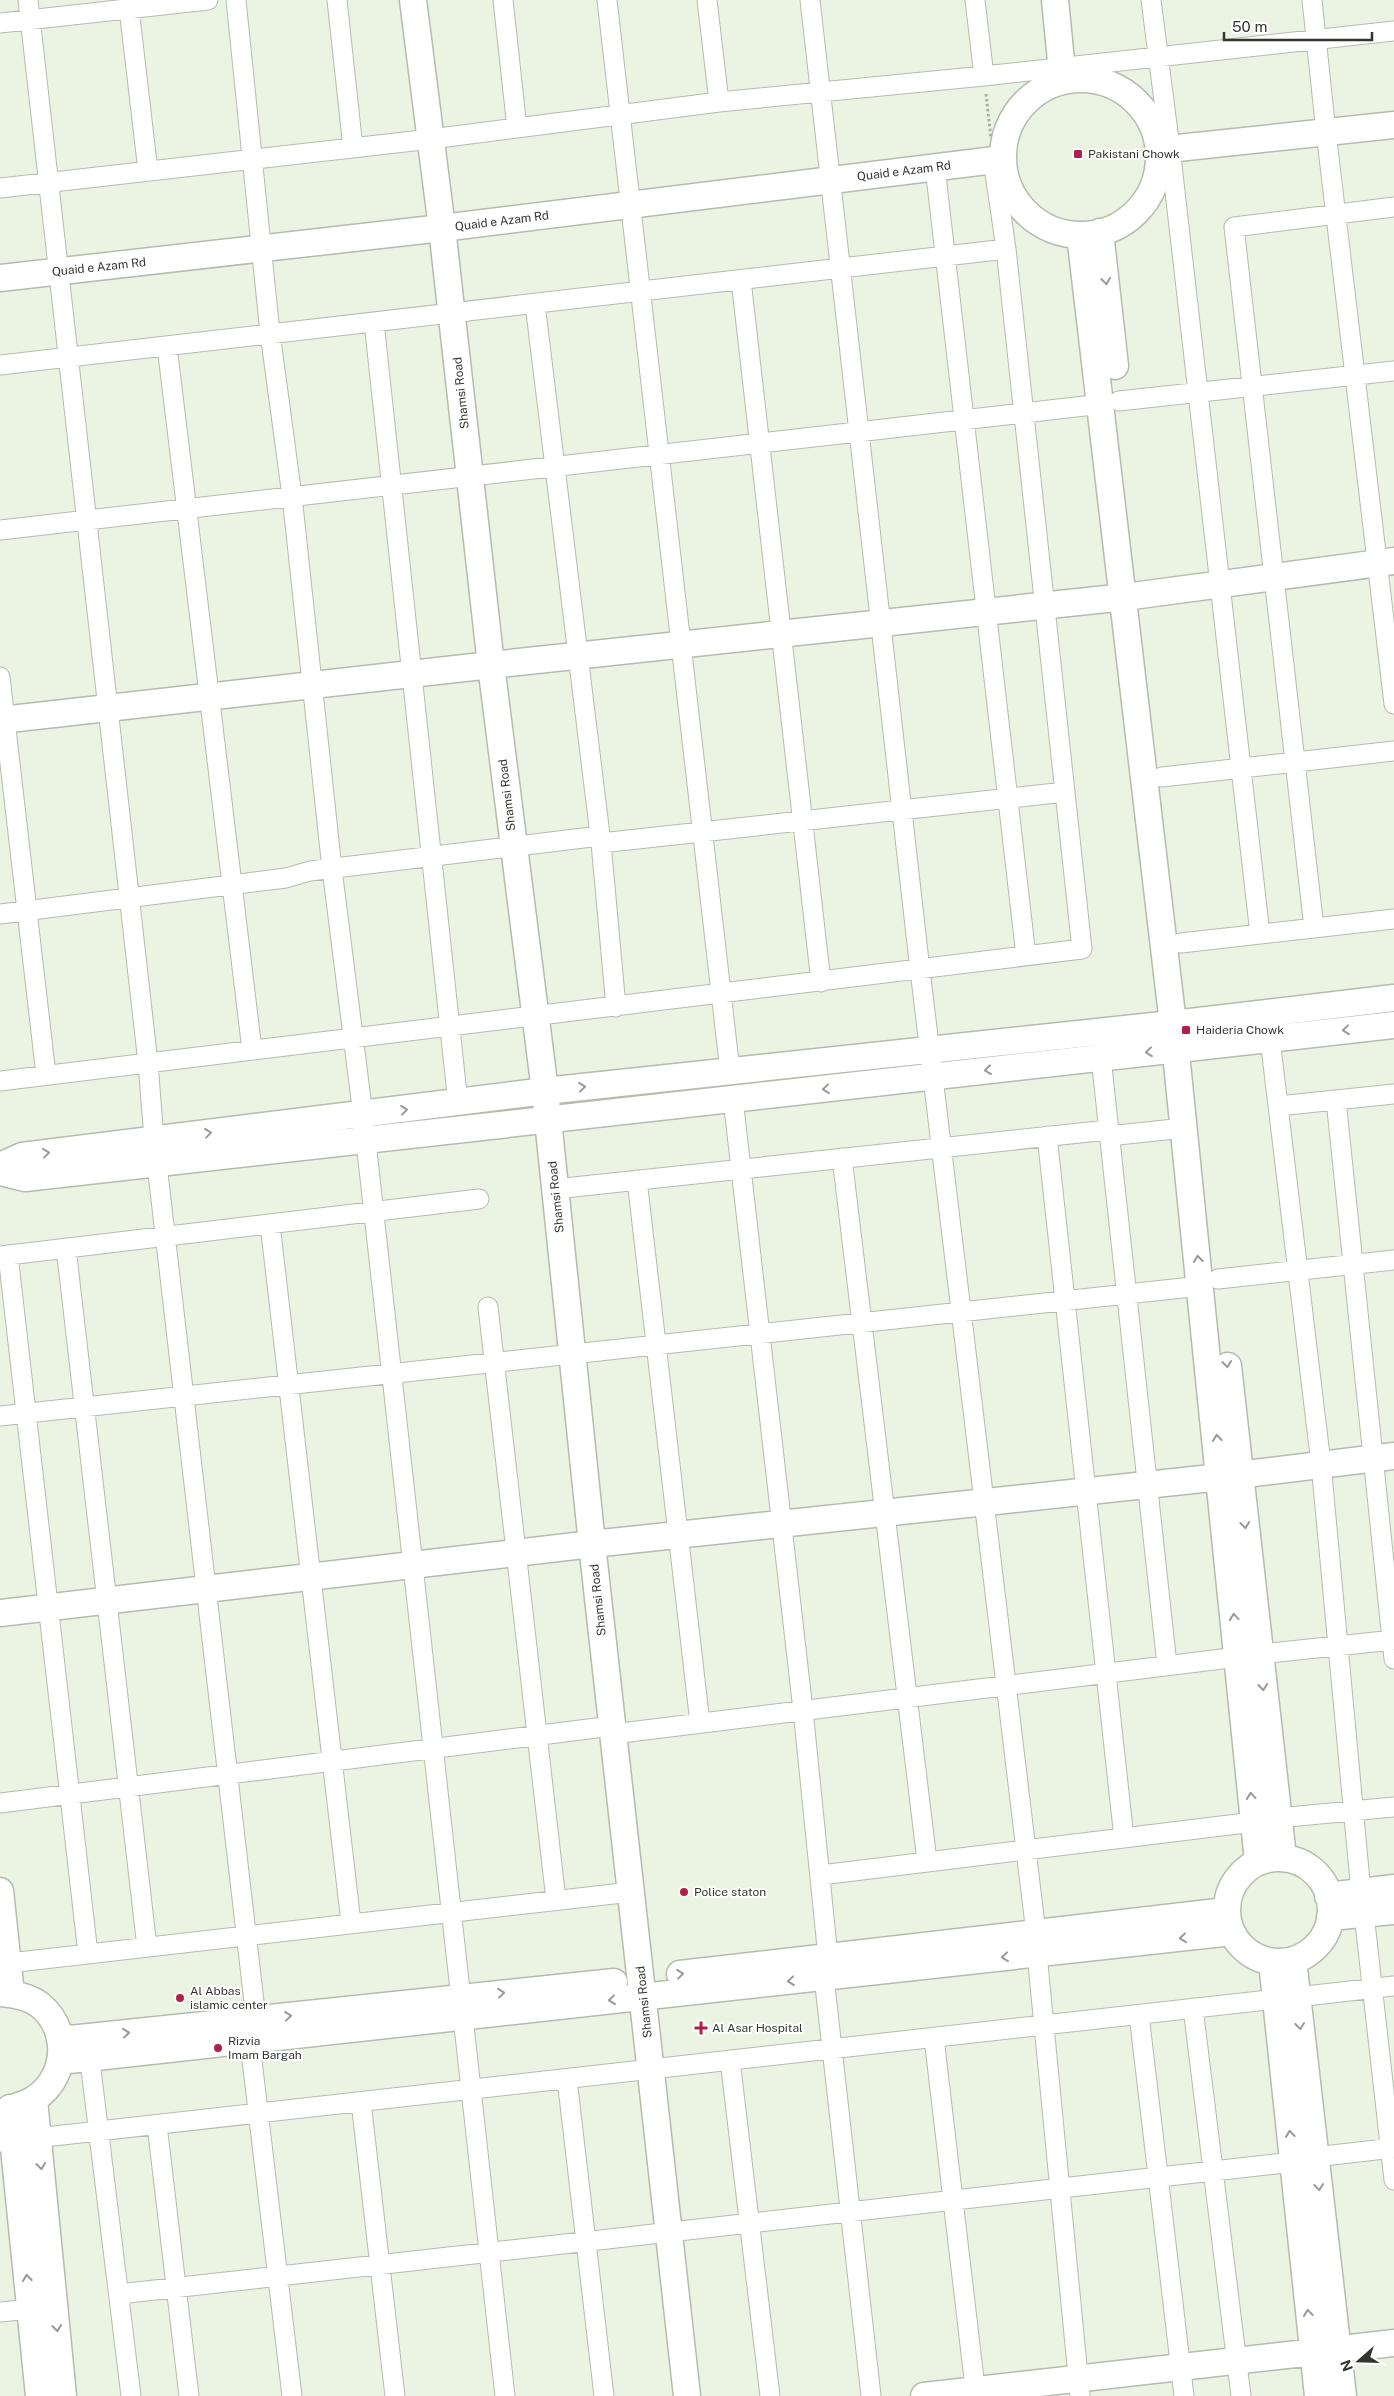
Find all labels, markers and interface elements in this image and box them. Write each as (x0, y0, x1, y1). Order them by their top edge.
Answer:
scale bar (1224, 10, 1372, 42)
text: 50 m (1232, 18, 1267, 35)
place label: Pakistani Chowk (1088, 147, 1180, 161)
marker: Pakistani Chowk (1072, 148, 1084, 160)
street label: Quaid e Azam Rd (856, 158, 952, 184)
street label: Quaid e Azam Rd (454, 208, 550, 234)
street label: Quaid e Azam Rd (51, 255, 147, 279)
one-way arrow (1100, 277, 1111, 285)
street label: Shamsi Road (450, 356, 472, 430)
street label: Shamsi Road (496, 758, 518, 832)
place label: Haideria Chowk (1196, 1023, 1284, 1037)
marker: Haideria Chowk (1180, 1024, 1192, 1036)
one-way arrow (1341, 1024, 1349, 1035)
one-way arrow (1145, 1046, 1153, 1057)
one-way arrow (983, 1064, 991, 1075)
one-way arrow (579, 1082, 587, 1093)
one-way arrow (822, 1083, 830, 1094)
one-way arrow (400, 1105, 408, 1116)
one-way arrow (204, 1128, 212, 1139)
one-way arrow (43, 1148, 51, 1159)
street label: Shamsi Road (545, 1160, 567, 1234)
one-way arrow (1193, 1254, 1204, 1262)
one-way arrow (1221, 1360, 1232, 1368)
one-way arrow (1212, 1434, 1223, 1442)
one-way arrow (1239, 1522, 1250, 1530)
street label: Shamsi Road (587, 1563, 609, 1637)
one-way arrow (1229, 1613, 1240, 1621)
one-way arrow (1257, 1683, 1268, 1691)
one-way arrow (1246, 1792, 1257, 1800)
place label: Police staton (694, 1885, 766, 1899)
marker: Police staton (678, 1886, 690, 1898)
one-way arrow (1179, 1932, 1187, 1943)
one-way arrow (1000, 1951, 1008, 1962)
street label: Shamsi Road (633, 1965, 655, 2039)
one-way arrow (677, 1969, 685, 1980)
one-way arrow (787, 1975, 795, 1986)
place label: Al Abbas islamic center (190, 1984, 268, 2012)
one-way arrow (498, 1988, 506, 1999)
marker: Al Abbas islamic center (174, 1992, 186, 2004)
one-way arrow (608, 1994, 616, 2005)
one-way arrow (284, 2011, 292, 2022)
marker: Al Asar Hospital (694, 2021, 708, 2035)
place label: Al Asar Hospital (712, 2021, 803, 2035)
one-way arrow (1294, 2022, 1305, 2030)
one-way arrow (122, 2028, 130, 2039)
place label: Rizvia Imam Bargah (228, 2034, 302, 2062)
marker: Rizvia Imam Bargah (212, 2042, 224, 2054)
one-way arrow (1285, 2129, 1296, 2137)
one-way arrow (35, 2162, 46, 2170)
one-way arrow (1313, 2184, 1324, 2192)
one-way arrow (22, 2274, 33, 2282)
one-way arrow (1303, 2308, 1314, 2316)
one-way arrow (51, 2324, 62, 2332)
north arrow (1334, 2336, 1384, 2386)
text: N (1337, 2358, 1356, 2373)

